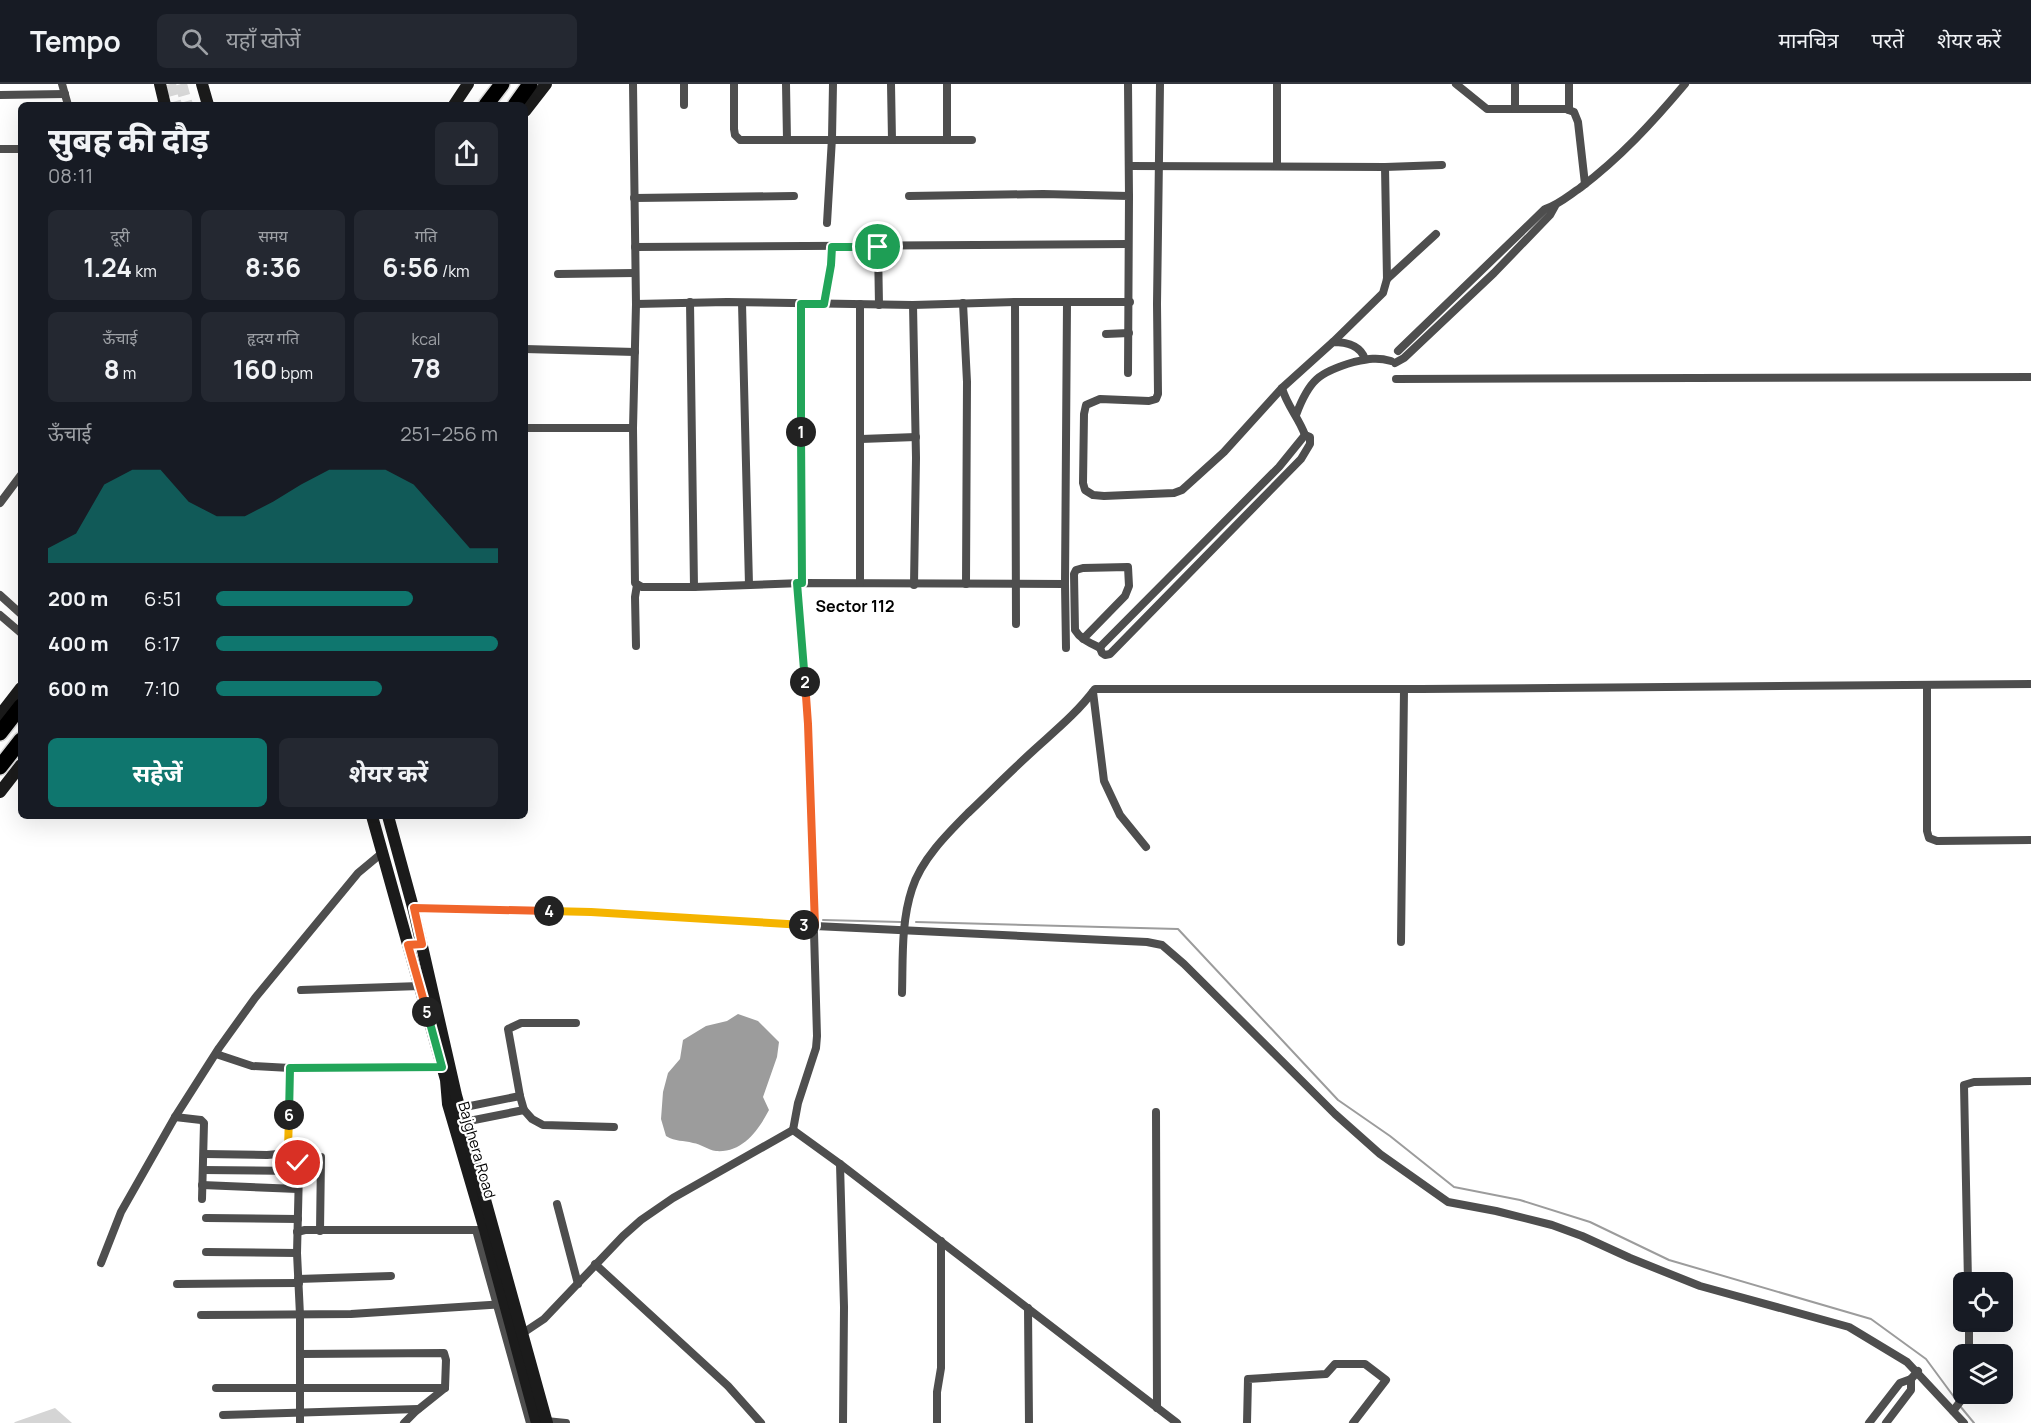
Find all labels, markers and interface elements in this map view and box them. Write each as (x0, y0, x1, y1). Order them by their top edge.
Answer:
search box (157, 14, 577, 68)
text: Tempo (30, 22, 121, 60)
icon: search (178, 25, 211, 58)
text: यहाँ खोजें (226, 25, 300, 55)
text: मानचित्र (1779, 26, 1839, 54)
text: परतें (1872, 26, 1904, 54)
text: शेयर करें (1937, 26, 2001, 54)
text: सुबह की दौड़ (48, 117, 209, 162)
button: share (435, 122, 498, 185)
text: 08:11 (48, 162, 93, 189)
pin (852, 221, 903, 272)
text: दूरी (110, 225, 130, 247)
text: समय (258, 225, 288, 247)
text: गति (415, 225, 437, 247)
icon: arrive (861, 230, 894, 263)
text: 1.24 (83, 249, 132, 285)
text: 8:36 (245, 249, 301, 285)
text: 6:56 (382, 249, 439, 285)
text: km (132, 260, 157, 282)
text: /km (439, 260, 470, 282)
text: ऊँचाई (103, 327, 137, 349)
text: हृदय गति (247, 327, 299, 349)
text: kcal (411, 328, 441, 350)
text: 78 (411, 350, 441, 386)
text: 8 (104, 351, 120, 387)
text: 160 (233, 351, 277, 387)
text: m (120, 362, 136, 384)
text: bpm (277, 362, 313, 384)
pin: 1 (786, 417, 816, 447)
text: ऊँचाई (48, 420, 91, 447)
text: 251–256 m (400, 420, 498, 447)
text: 1 (797, 421, 805, 443)
text: 200 m (48, 585, 108, 612)
text: 6:51 (144, 585, 182, 612)
district label: Sector 112 (816, 595, 894, 617)
text: 400 m (48, 630, 108, 657)
text: 6:17 (144, 630, 180, 657)
pin: 2 (790, 667, 820, 697)
text: 2 (800, 671, 810, 693)
text: 600 m (48, 675, 109, 702)
text: 7:10 (144, 675, 180, 702)
button: सहेजें (48, 738, 267, 807)
button: शेयर करें (279, 738, 498, 807)
pin: 4 (534, 896, 564, 926)
text: 4 (544, 900, 554, 922)
pin: 3 (789, 910, 819, 940)
text: 3 (799, 914, 809, 936)
pin: 5 (412, 997, 442, 1027)
text: 5 (422, 1001, 432, 1023)
street label: Bajghera Road (453, 1099, 501, 1201)
pin: 6 (274, 1100, 304, 1130)
text: 6 (284, 1104, 294, 1126)
pin (272, 1137, 323, 1188)
icon: check (281, 1146, 314, 1179)
map controls (1953, 1272, 2013, 1404)
button: locate (1953, 1272, 2013, 1332)
button: layers (1953, 1344, 2013, 1404)

